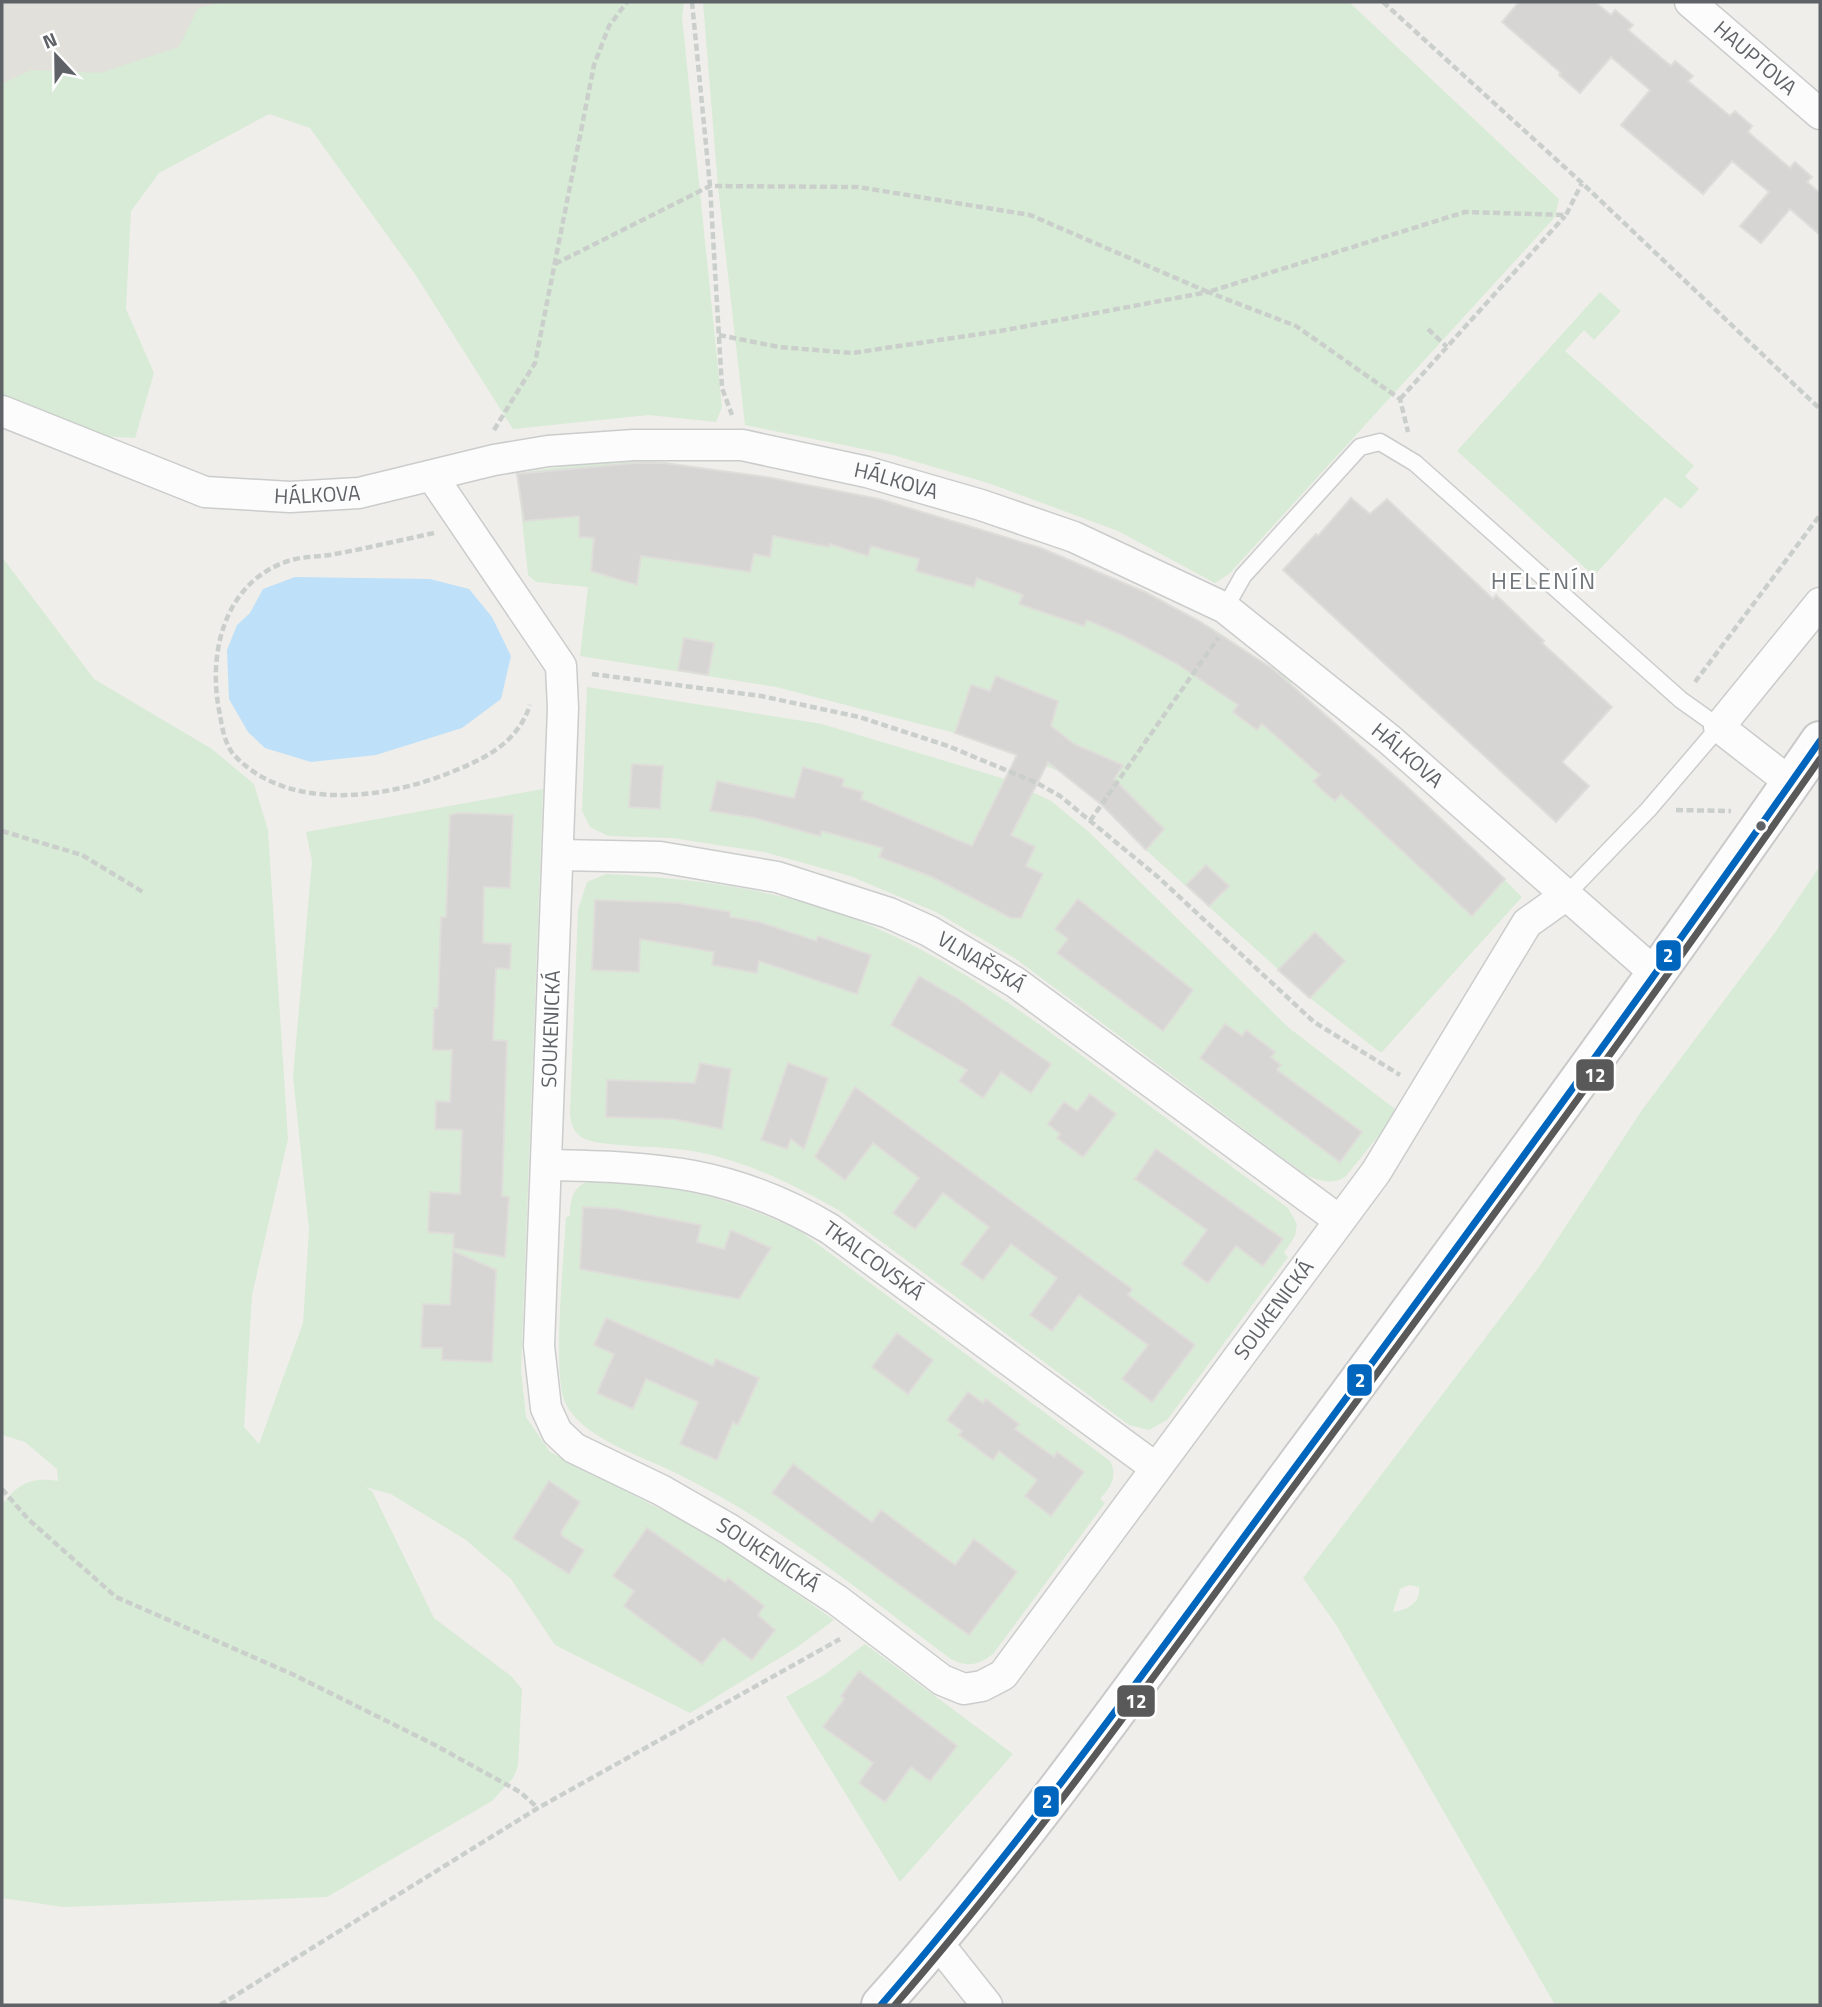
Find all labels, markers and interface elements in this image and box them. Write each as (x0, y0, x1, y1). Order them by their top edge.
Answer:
street label: HAUPTOVA (1707, 12, 1805, 103)
north arrow (21, 21, 91, 91)
text: N (38, 24, 61, 56)
street label: HÁLKOVA (851, 453, 943, 507)
street label: HÁLKOVA (273, 476, 362, 512)
district label: HELENÍN (1491, 562, 1597, 598)
street label: HÁLKOVA (1365, 714, 1451, 795)
unlabelled marker (1754, 819, 1768, 833)
street label: VLNAŘSKÁ (932, 922, 1033, 1000)
line badge: 2 (1655, 939, 1682, 972)
text: 2 (1663, 940, 1673, 969)
street label: SOUKENICKÁ (532, 969, 568, 1088)
line badge: 12 (1575, 1058, 1615, 1092)
text: 12 (1584, 1060, 1606, 1089)
street label: TKALCOVSKÁ (817, 1212, 931, 1308)
street label: SOUKENICKÁ (1225, 1252, 1321, 1366)
line badge: 2 (1346, 1363, 1373, 1397)
text: 2 (1355, 1365, 1365, 1394)
street label: SOUKENICKÁ (711, 1508, 827, 1600)
line badge: 12 (1116, 1684, 1156, 1718)
text: 12 (1125, 1686, 1147, 1715)
line badge: 2 (1033, 1785, 1060, 1818)
text: 2 (1042, 1786, 1052, 1815)

